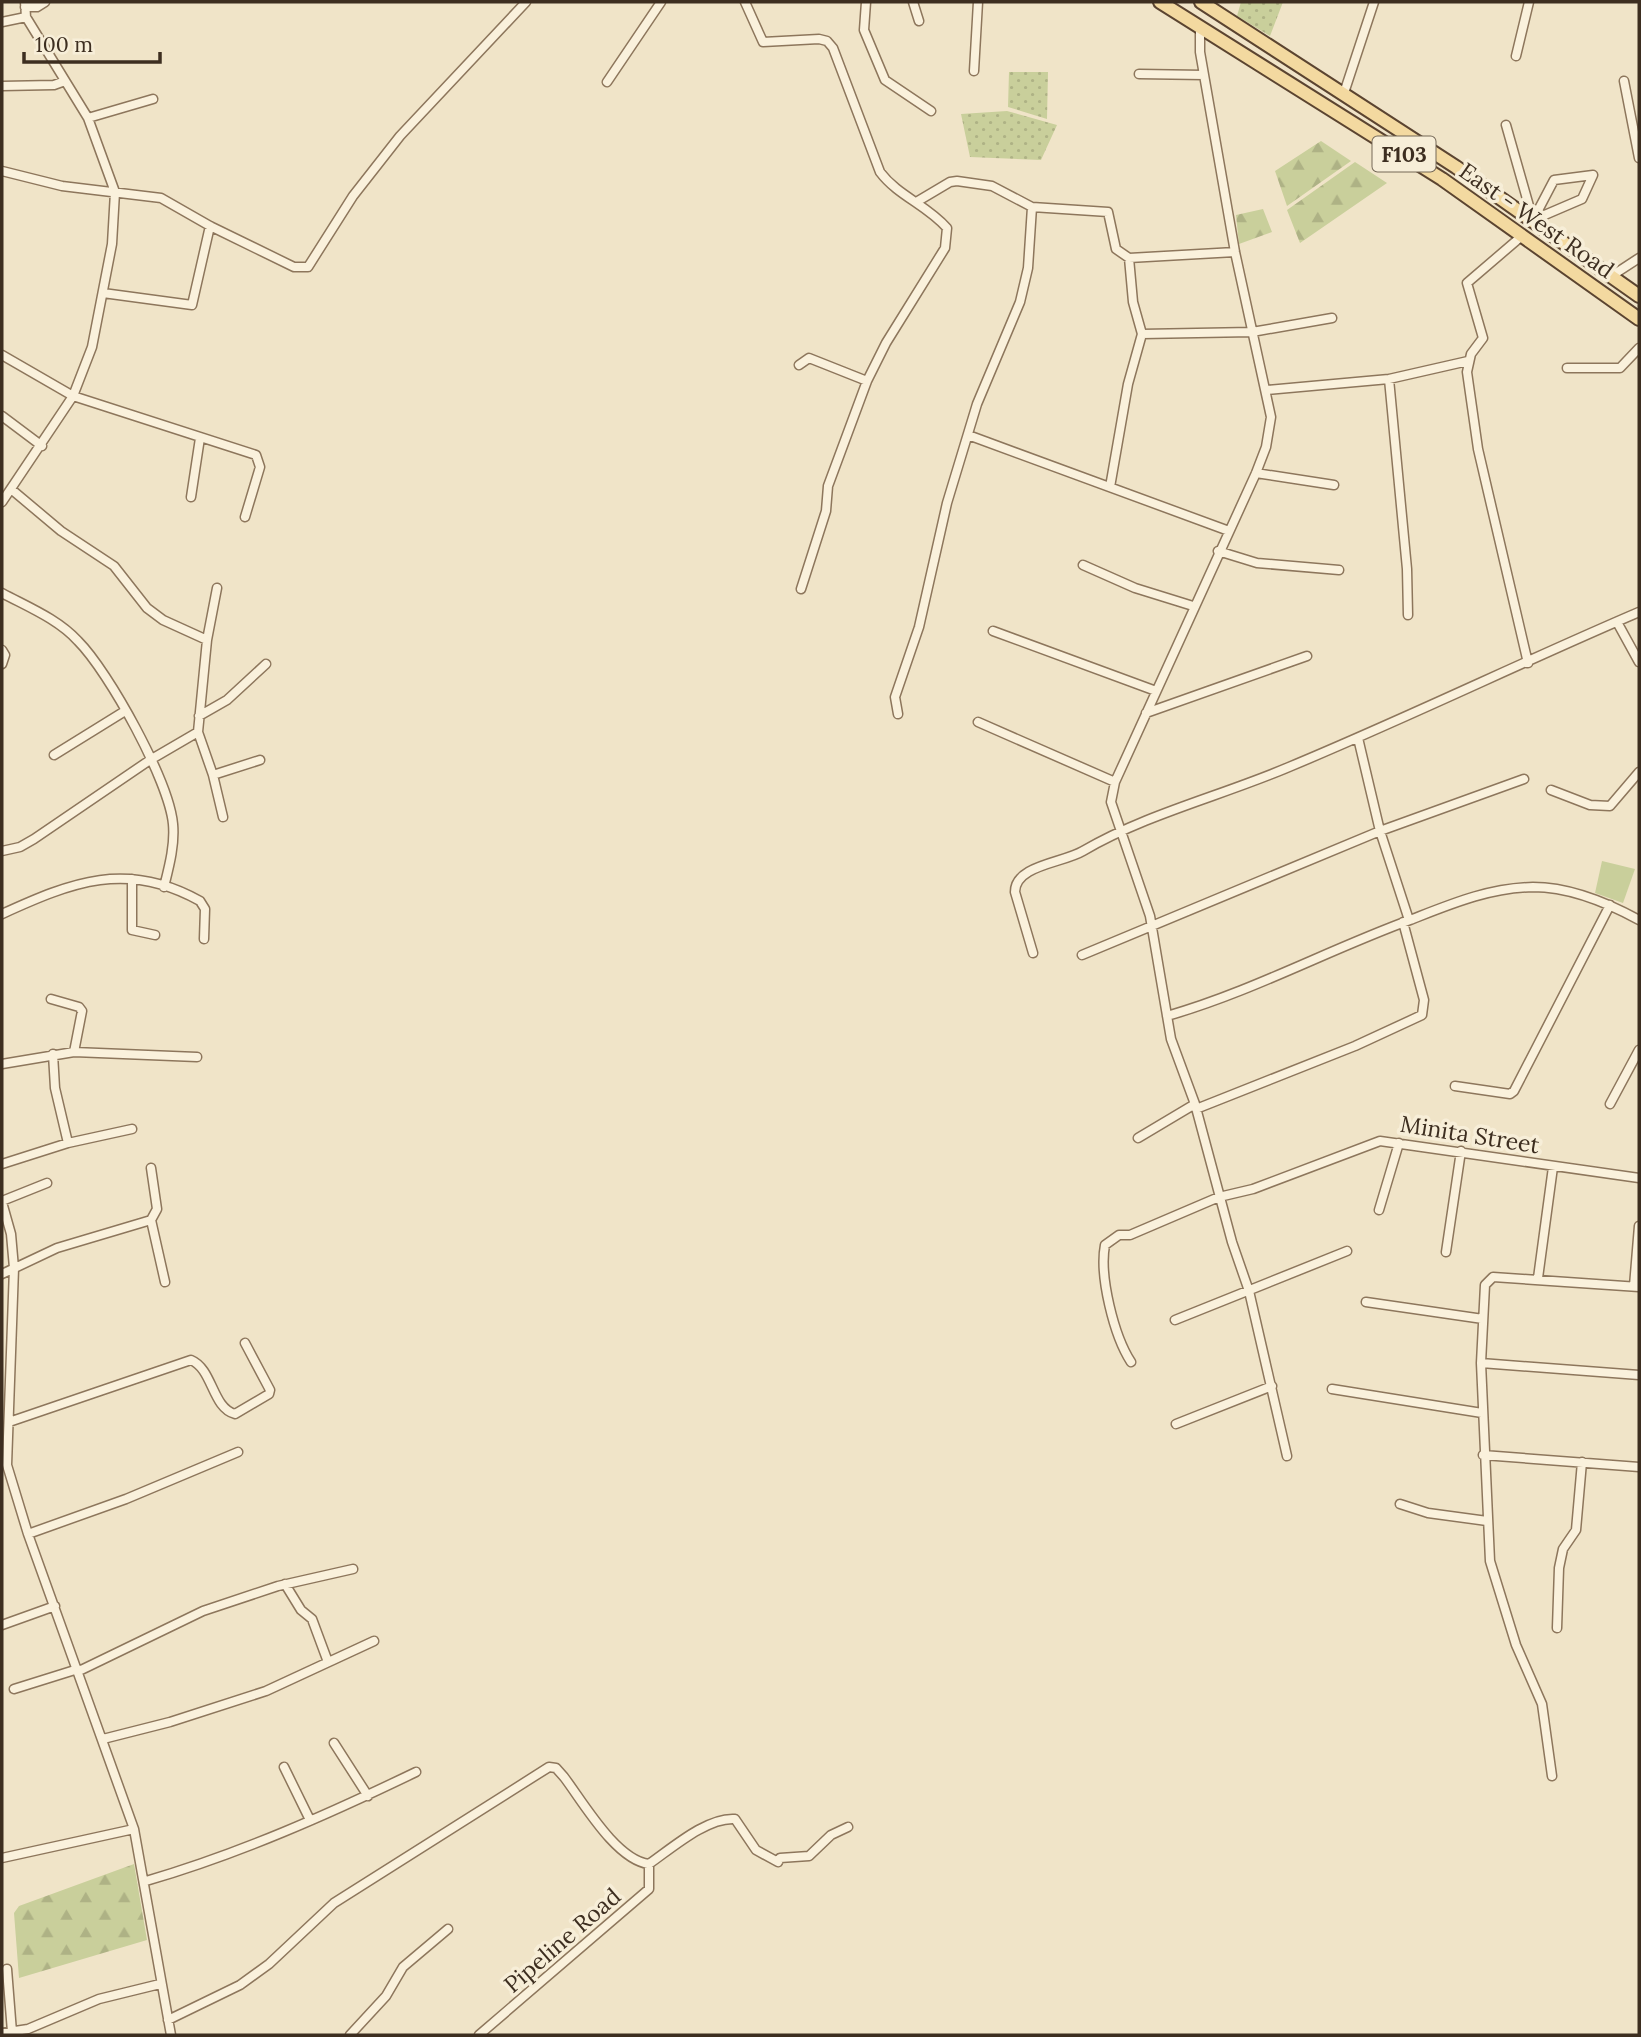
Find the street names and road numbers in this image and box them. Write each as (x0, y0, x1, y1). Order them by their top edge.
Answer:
road number: F103 (1372, 136, 1436, 172)
street label: East - West Road (1454, 156, 1620, 284)
street label: Minita Street (1398, 1109, 1542, 1159)
street label: Pipeline Road (498, 1881, 626, 1999)

